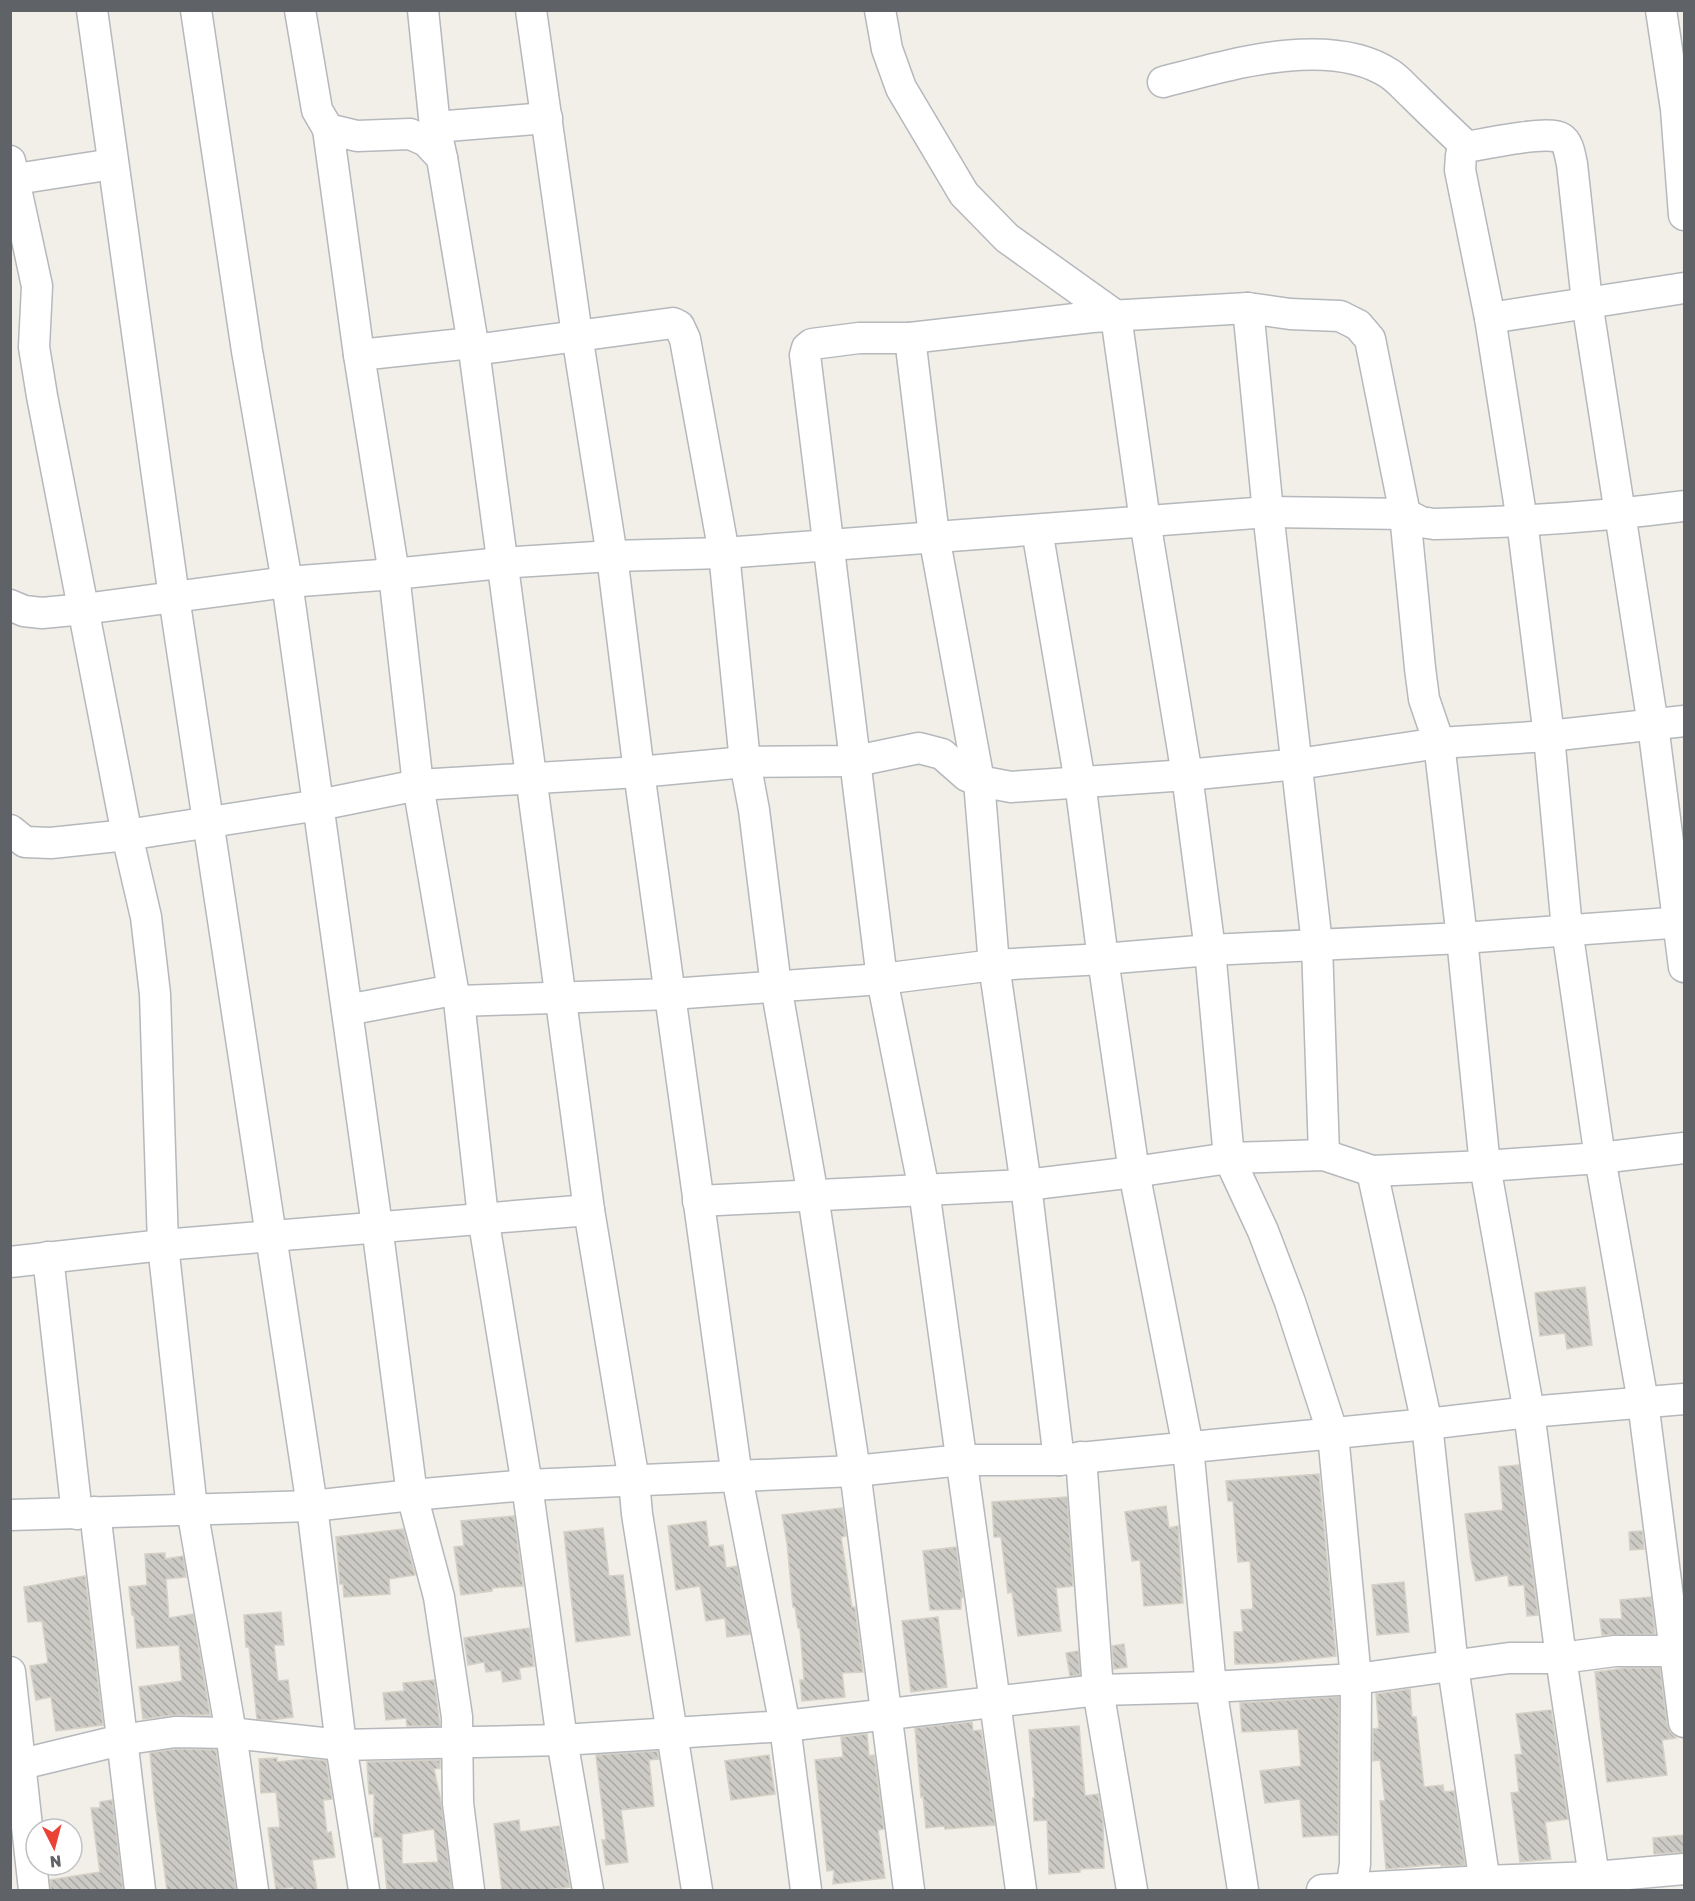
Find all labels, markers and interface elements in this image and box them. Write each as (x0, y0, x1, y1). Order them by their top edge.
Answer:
north arrow (24, 1817, 84, 1877)
text: N (49, 1851, 62, 1871)

